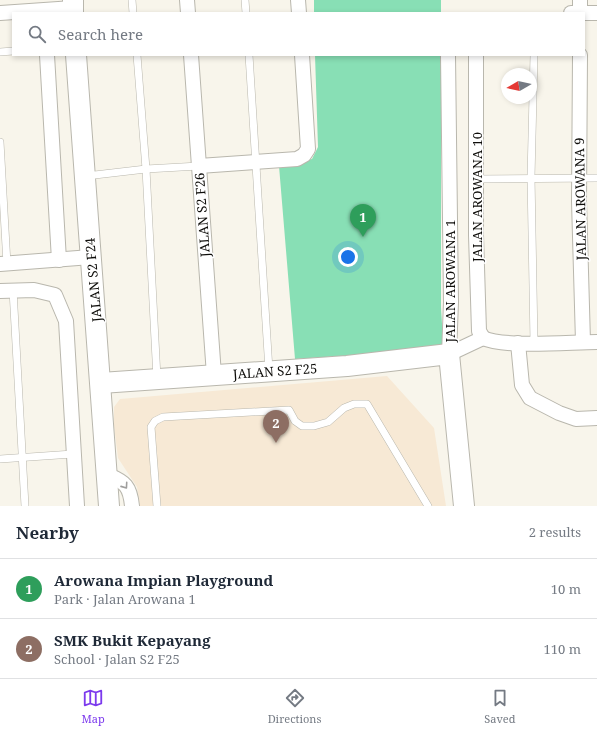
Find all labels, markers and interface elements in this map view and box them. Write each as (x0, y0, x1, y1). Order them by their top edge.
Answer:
search box (12, 12, 585, 56)
icon: search (26, 23, 48, 45)
text: Search here (58, 24, 143, 44)
north arrow (501, 68, 537, 104)
street label: JALAN AROWANA 10 (468, 132, 486, 263)
street label: JALAN AROWANA 9 (570, 137, 590, 262)
street label: JALAN S2 F26 (190, 172, 214, 259)
pin: 1 (350, 204, 376, 237)
street label: JALAN AROWANA 1 (441, 220, 459, 343)
street label: JALAN S2 F24 (80, 237, 106, 324)
your location (338, 247, 358, 267)
street label: JALAN S2 F25 (231, 359, 318, 383)
pin: 2 (263, 410, 289, 443)
one-way arrow (120, 482, 127, 489)
text: Nearby (16, 521, 79, 544)
text: 2 results (529, 523, 581, 541)
text: Arowana Impian Playground (54, 570, 273, 590)
text: 1 (25, 580, 33, 598)
text: 10 m (551, 580, 581, 598)
text: Park · Jalan Arowana 1 (54, 590, 196, 608)
text: SMK Bukit Kepayang (54, 630, 211, 650)
text: 2 (25, 640, 33, 658)
text: 110 m (544, 640, 581, 658)
text: School · Jalan S2 F25 (54, 650, 180, 668)
tab: Map (81, 687, 105, 726)
tab: Directions (268, 687, 321, 726)
tab: Saved (484, 687, 516, 726)

